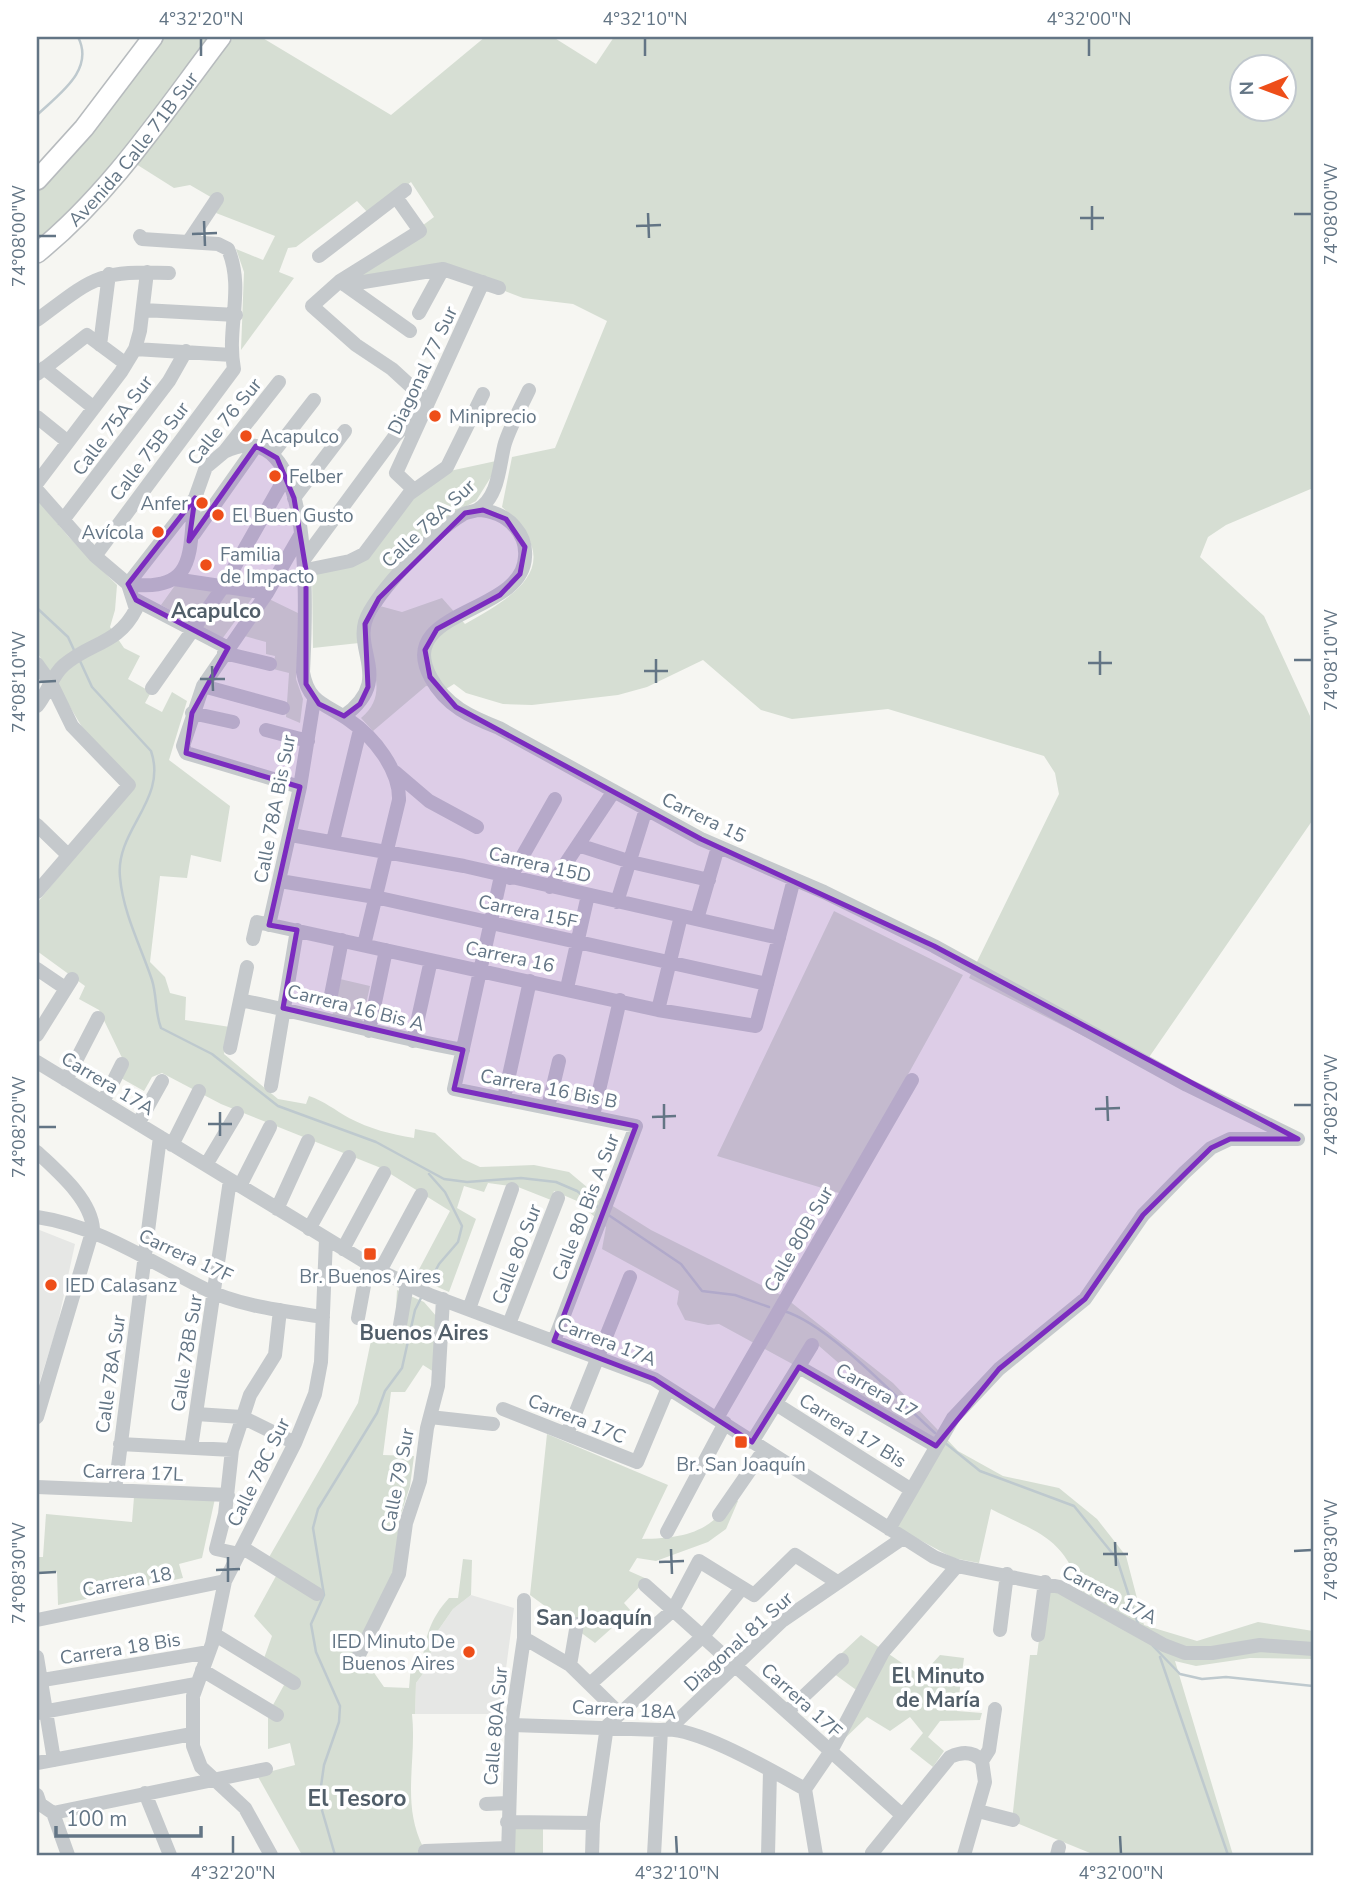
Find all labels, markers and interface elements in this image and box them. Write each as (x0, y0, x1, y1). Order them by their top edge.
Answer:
text: 4°32'20"N (158, 7, 244, 31)
text: 4°32'10"N (602, 7, 688, 31)
text: 4°32'00"N (1046, 7, 1132, 31)
north arrow (1228, 52, 1298, 122)
street label: Avenida Calle 71B Sur (63, 67, 205, 233)
text: N (1234, 81, 1260, 96)
text: 74°08'00"W (1319, 163, 1343, 265)
text: 74°08'00"W (7, 185, 31, 287)
street label: Diagonal 77 Sur (382, 302, 464, 439)
street label: Calle 75A Sur (66, 370, 159, 481)
street label: Calle 76 Sur (181, 372, 268, 471)
street label: Calle 75B Sur (104, 396, 196, 507)
place label: Miniprecio (449, 404, 537, 430)
marker: Miniprecio (427, 408, 443, 424)
place label: Acapulco (260, 424, 339, 450)
marker: Acapulco (238, 428, 254, 444)
place label: Felber (289, 464, 343, 490)
marker: Felber (267, 468, 283, 484)
street label: Calle 78A Sur (376, 473, 481, 574)
place label: Anfer (140, 491, 188, 517)
marker: Anfer (194, 495, 210, 511)
place label: El Buen Gusto (232, 503, 354, 529)
marker: El Buen Gusto (210, 507, 226, 523)
place label: Avícola (82, 520, 144, 546)
marker: Avícola (150, 524, 166, 540)
place label: Familia de Impacto (220, 542, 314, 590)
marker: Familia de Impacto (198, 557, 214, 573)
district label: Acapulco (171, 597, 261, 625)
text: 74°08'10"W (1319, 609, 1343, 711)
text: 74°08'10"W (7, 631, 31, 733)
street label: Calle 78A Bis Sur (248, 733, 302, 886)
street label: Carrera 15 (657, 786, 750, 849)
street label: Carrera 15D (486, 841, 594, 889)
street label: Carrera 15F (476, 889, 580, 935)
street label: Carrera 16 (463, 935, 557, 979)
street label: Carrera 16 Bis A (284, 978, 427, 1038)
street label: Carrera 17A (56, 1046, 159, 1122)
text: 74°08'20"W (1319, 1054, 1343, 1156)
street label: Carrera 16 Bis B (478, 1063, 620, 1115)
text: 74°08'20"W (7, 1076, 31, 1178)
street label: Calle 80 Bis A Sur (546, 1130, 626, 1285)
street label: Calle 80B Sur (758, 1182, 840, 1297)
street label: Calle 80 Sur (486, 1200, 548, 1308)
street label: Carrera 17F (134, 1223, 237, 1289)
marker: Br. Buenos Aires (362, 1246, 378, 1262)
place label: Br. Buenos Aires (299, 1264, 441, 1290)
place label: IED Calasanz (65, 1273, 177, 1299)
marker: IED Calasanz (43, 1277, 59, 1293)
street label: Calle 78B Sur (165, 1292, 209, 1414)
street label: Carrera 17A (553, 1311, 660, 1373)
street label: Calle 78A Sur (90, 1313, 132, 1435)
district label: Buenos Aires (360, 1319, 488, 1347)
street label: Carrera 17 (831, 1357, 922, 1425)
street label: Carrera 17C (524, 1388, 629, 1450)
street label: Carrera 17 Bis (794, 1388, 911, 1474)
street label: Calle 78C Sur (221, 1413, 297, 1531)
street label: Calle 79 Sur (375, 1426, 421, 1534)
marker: Br. San Joaquín (733, 1434, 749, 1450)
place label: Br. San Joaquín (676, 1452, 806, 1478)
street label: Carrera 17L (82, 1458, 185, 1488)
text: 74°08'30"W (1319, 1499, 1343, 1601)
text: 74°08'30"W (7, 1522, 31, 1624)
street label: Carrera 17A (1057, 1559, 1162, 1631)
street label: Carrera 18 (80, 1561, 174, 1603)
street label: Diagonal 81 Sur (679, 1586, 799, 1698)
district label: San Joaquín (536, 1604, 652, 1632)
street label: Carrera 18 Bis (58, 1627, 182, 1671)
place label: IED Minuto De Buenos Aires (332, 1629, 455, 1677)
marker: IED Minuto De Buenos Aires (461, 1644, 477, 1660)
street label: Carrera 17F (755, 1657, 848, 1744)
district label: El Minuto de María (892, 1662, 985, 1714)
street label: Calle 80A Sur (478, 1665, 514, 1787)
street label: Carrera 18A (571, 1694, 677, 1726)
district label: El Tesoro (308, 1783, 406, 1814)
scale bar (56, 1794, 201, 1838)
text: 100 m (66, 1805, 127, 1833)
text: 4°32'20"N (190, 1861, 276, 1885)
text: 4°32'10"N (634, 1861, 720, 1885)
text: 4°32'00"N (1078, 1861, 1164, 1885)

